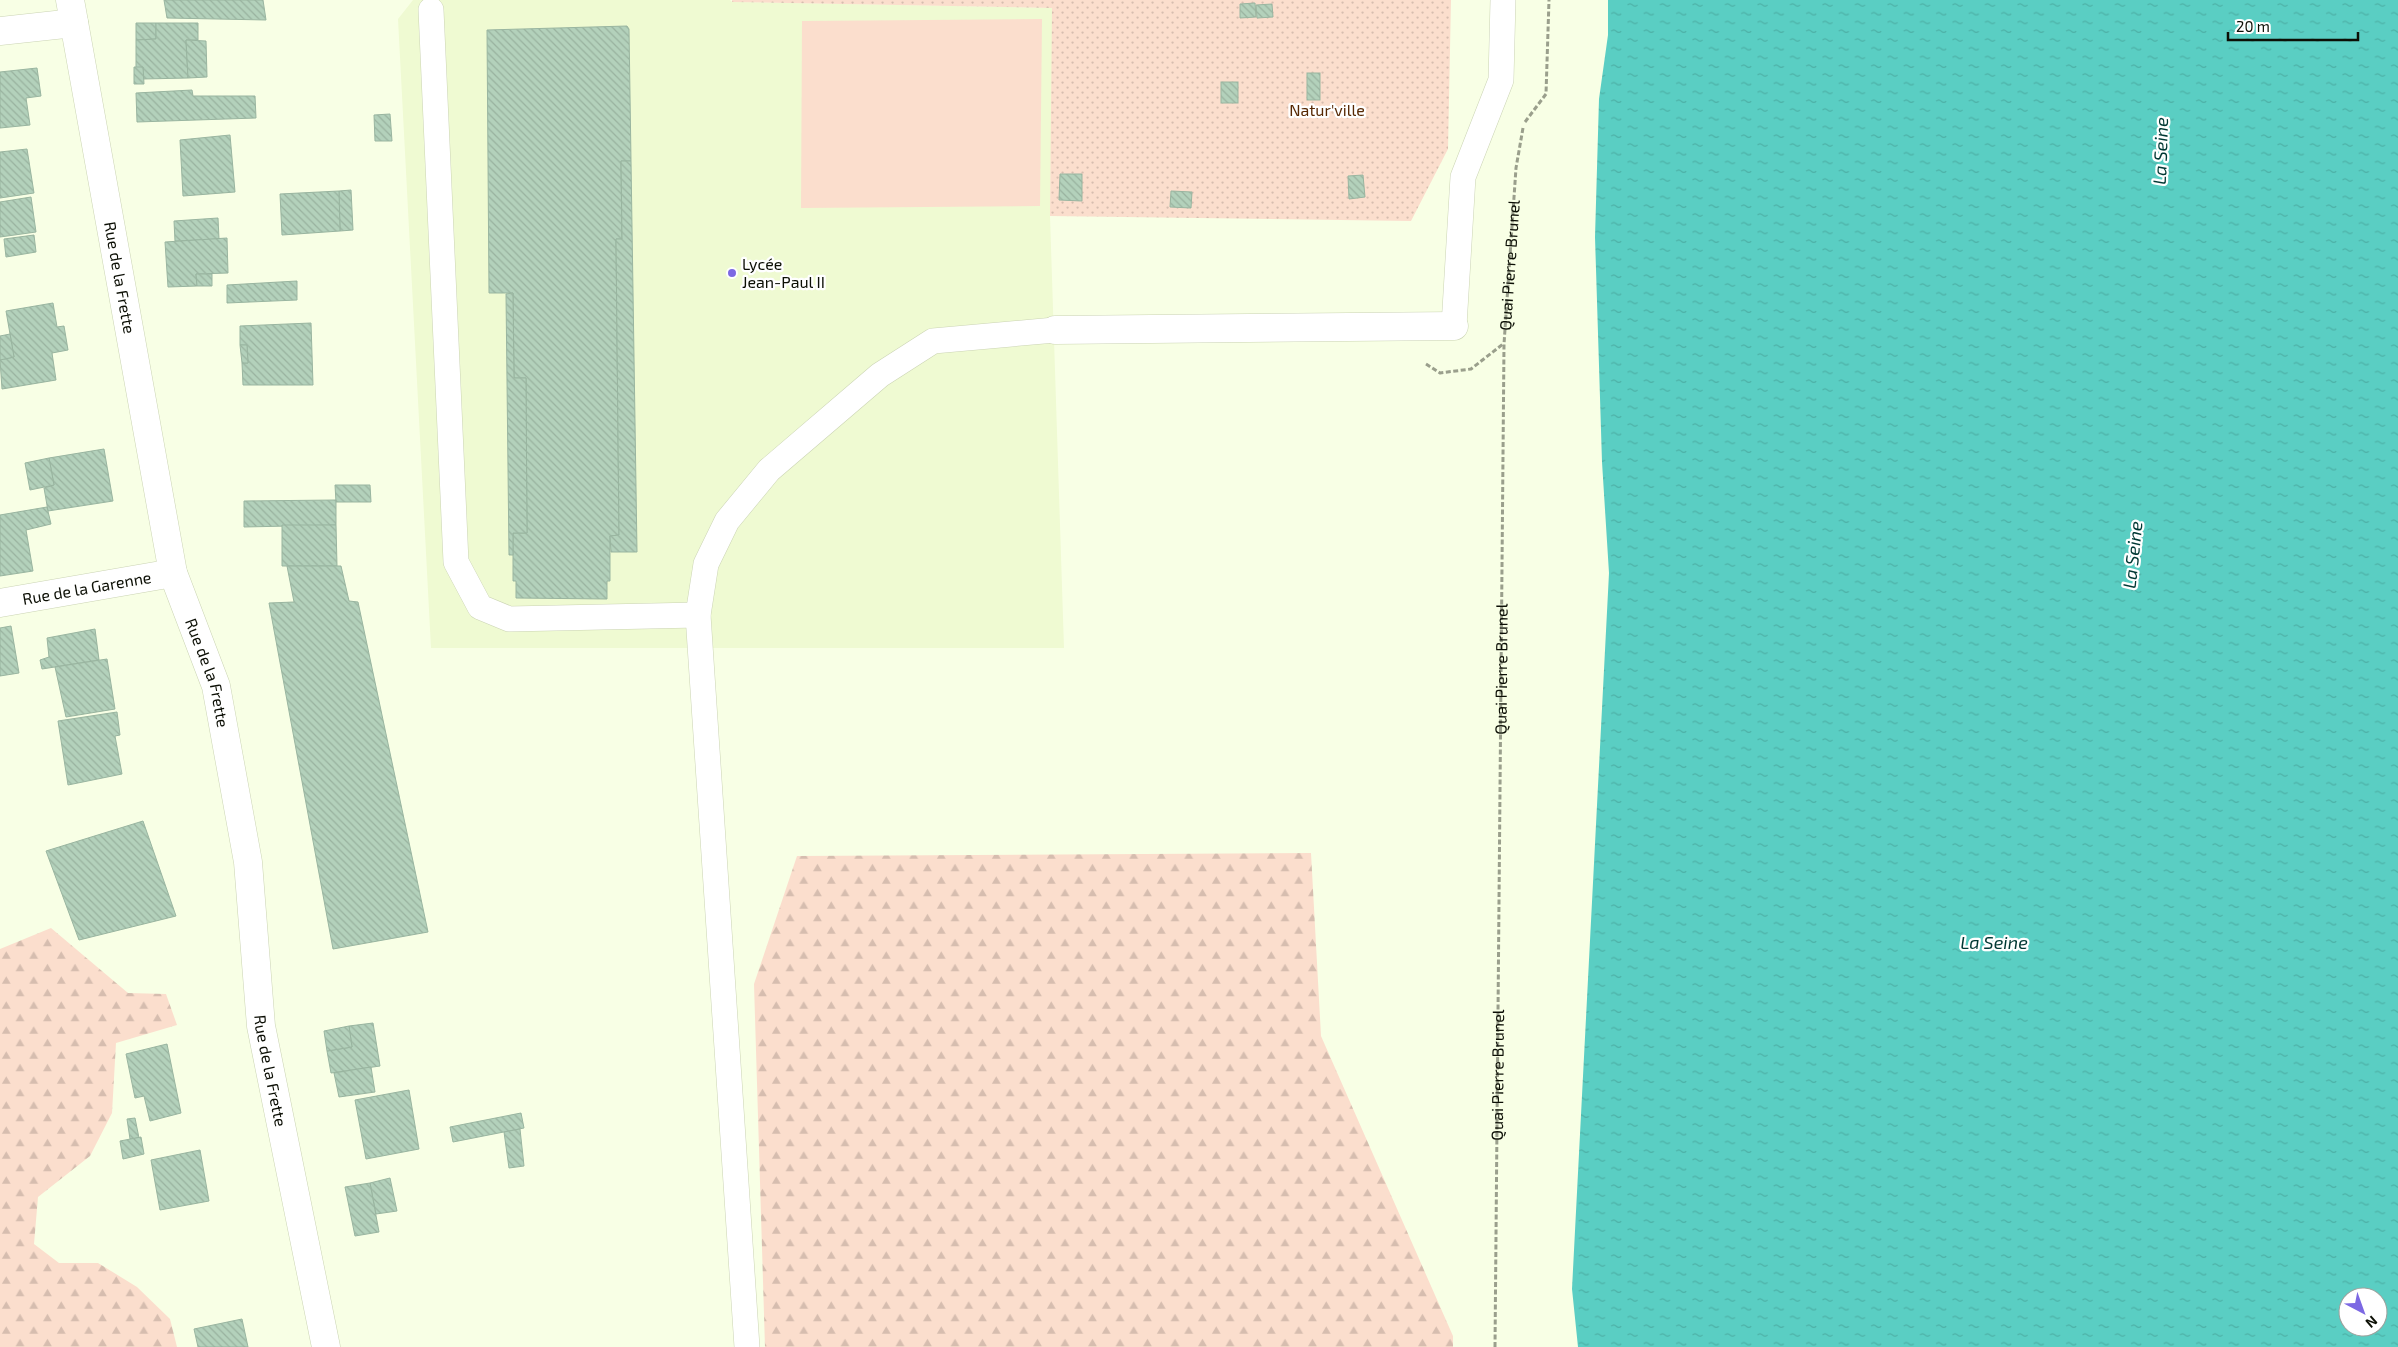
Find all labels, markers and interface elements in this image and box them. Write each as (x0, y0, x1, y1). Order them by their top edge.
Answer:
scale bar (2228, 10, 2358, 42)
text: 20 m (2236, 17, 2270, 35)
park label: Natur'ville (1289, 100, 1365, 119)
water label: La Seine (2148, 116, 2172, 185)
street label: Quai Pierre Brunel (1495, 199, 1523, 331)
street label: Rue de la Frette (101, 220, 140, 335)
place label: Lycée Jean-Paul II (742, 254, 825, 291)
marker: Lycée Jean-Paul II (726, 267, 738, 279)
water label: La Seine (2118, 520, 2147, 590)
street label: Rue de la Garenne (21, 567, 153, 608)
street label: Quai Pierre Brunel (1490, 603, 1511, 735)
street label: Rue de la Frette (182, 615, 233, 729)
water label: La Seine (1960, 931, 2028, 953)
street label: Quai Pierre Brunel (1487, 1009, 1507, 1141)
street label: Rue de la Frette (251, 1014, 291, 1128)
north arrow (2338, 1287, 2388, 1337)
text: N (2362, 1312, 2381, 1332)

